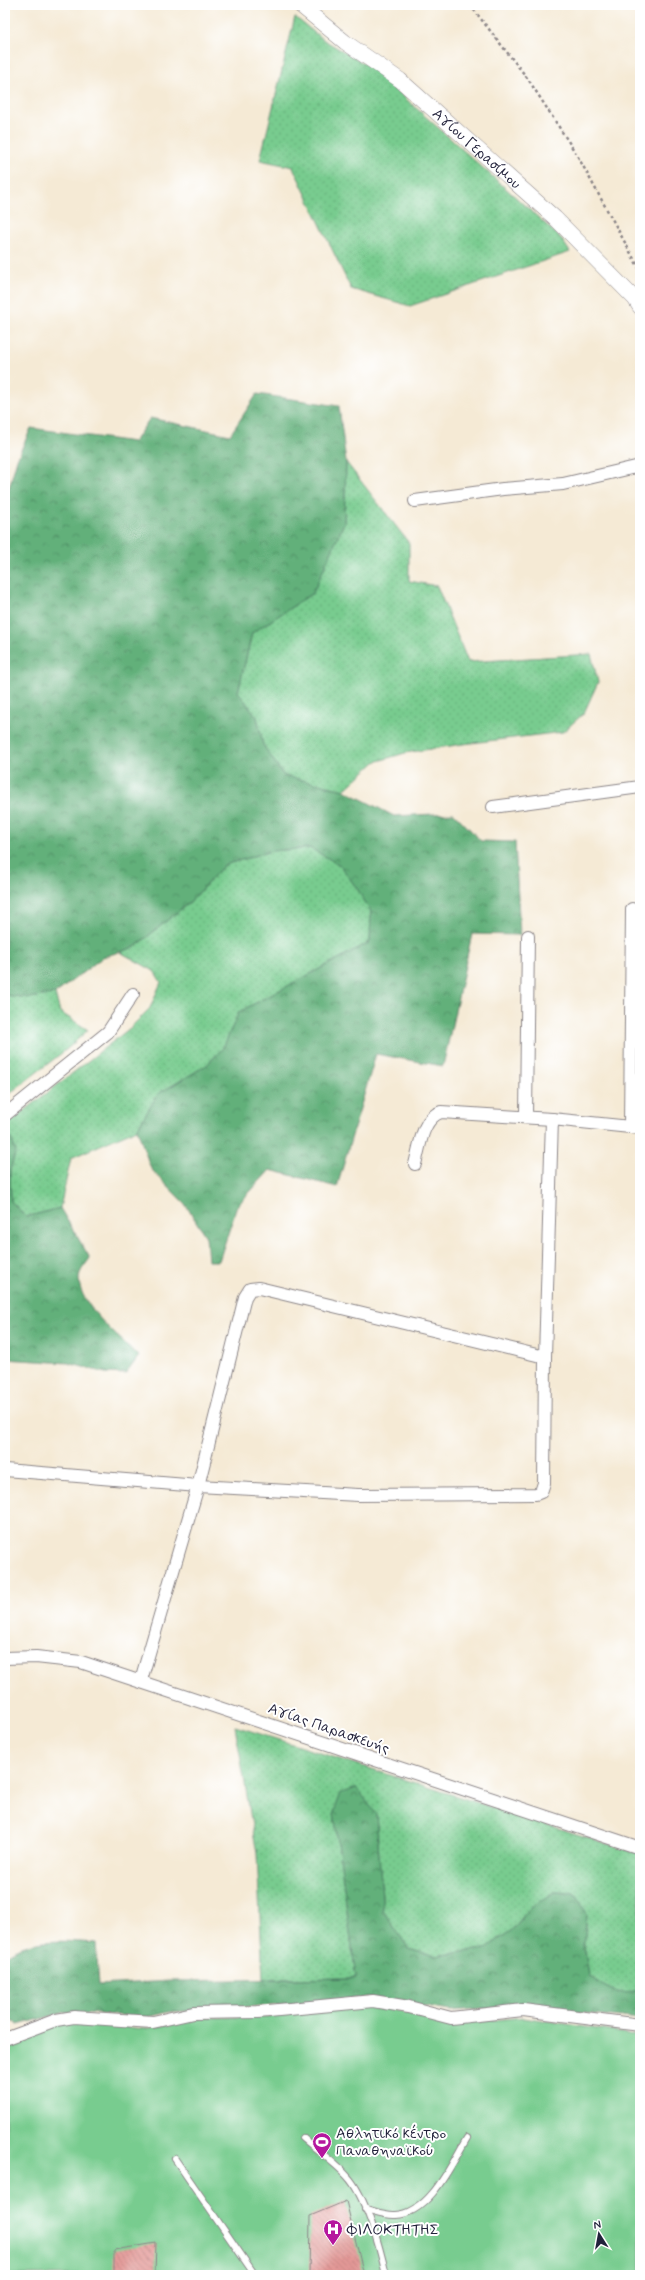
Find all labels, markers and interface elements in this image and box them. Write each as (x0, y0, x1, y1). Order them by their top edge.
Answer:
street label: Αγίου Γερασίμου (428, 104, 525, 194)
street label: Αγίας Παρασκευής (265, 1699, 392, 1759)
place label: Αθλητικό κέντρο Παναθηναϊκού (336, 2124, 447, 2161)
sports icon: Αθλητικό κέντρο Παναθηναϊκού (311, 2131, 333, 2159)
north arrow (579, 2214, 619, 2254)
hospital icon: ΦΙΛΟΚΤΗΤΗΣ (322, 2218, 344, 2246)
text: N (592, 2218, 602, 2233)
place label: ΦΙΛΟΚΤΗΤΗΣ (346, 2220, 439, 2240)

